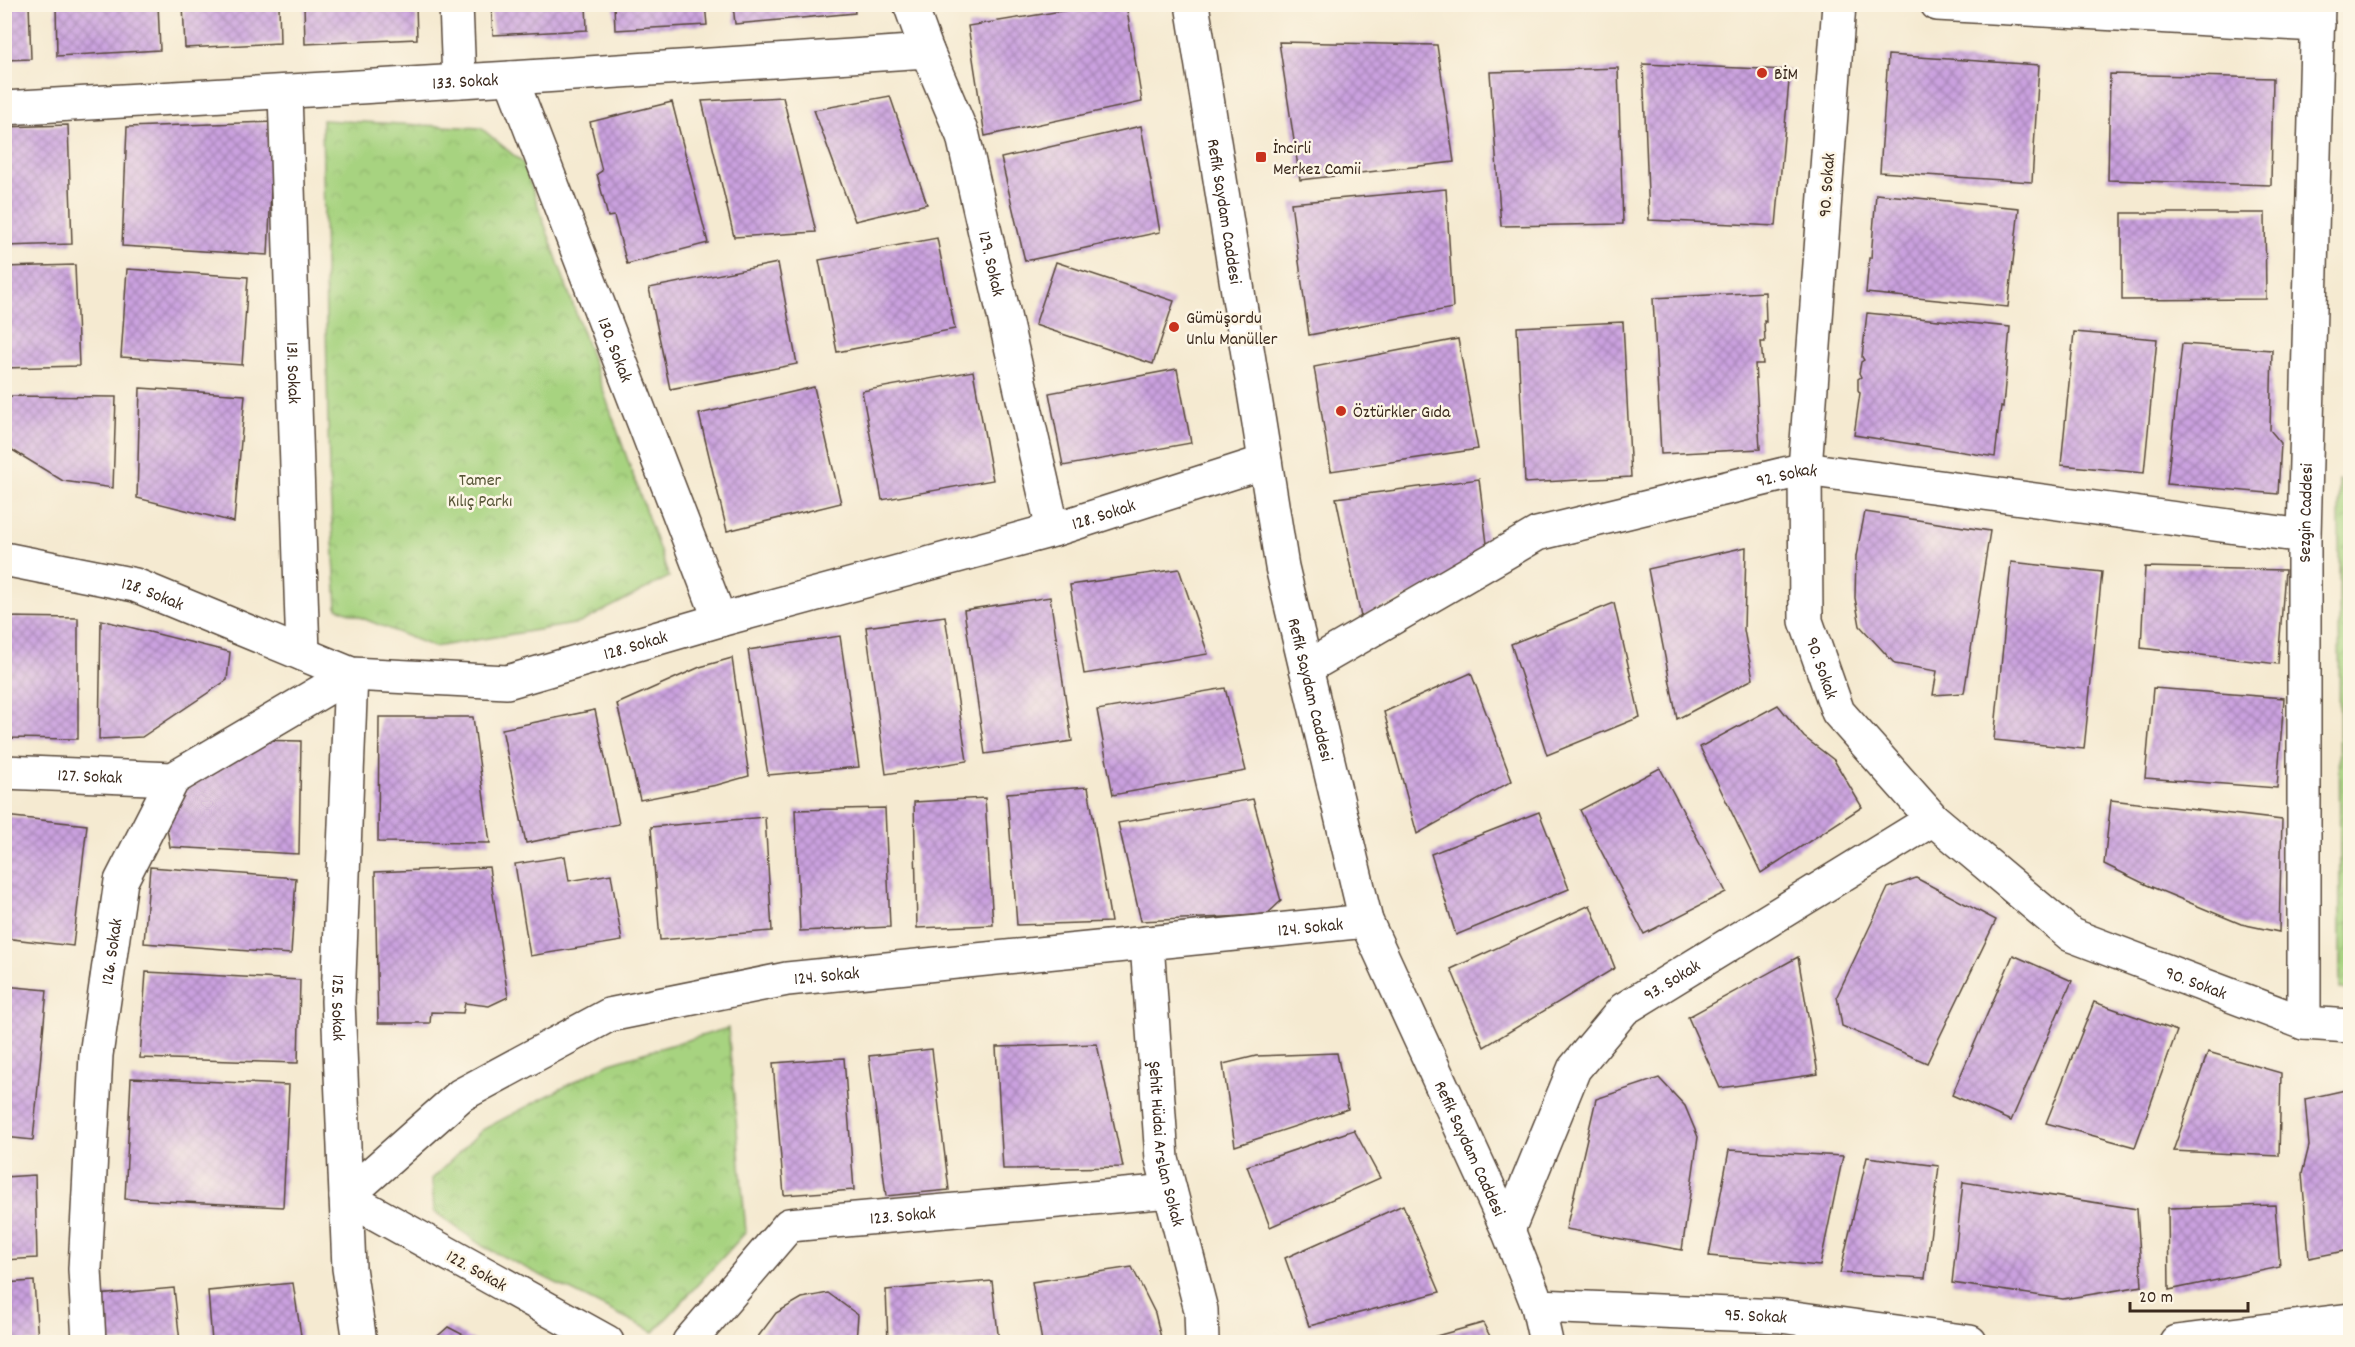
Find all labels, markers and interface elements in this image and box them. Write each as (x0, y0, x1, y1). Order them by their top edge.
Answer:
place label: BİM (1774, 63, 1798, 88)
marker: BİM (1755, 66, 1769, 80)
street label: 133. Sokak (432, 69, 499, 98)
street label: Refik Saydam Caddesi (1199, 137, 1247, 286)
place label: İncirli Merkez Camii (1273, 137, 1361, 183)
marker: İncirli Merkez Camii (1254, 150, 1268, 164)
street label: 90. Sokak (1814, 152, 1843, 218)
street label: 129. Sokak (970, 229, 1009, 299)
place label: Gümüşordu Unlu Manüller (1186, 307, 1278, 353)
street label: 130. Sokak (589, 314, 637, 387)
marker: Gümüşordu Unlu Manüller (1167, 320, 1181, 334)
street label: 131. Sokak (278, 341, 305, 404)
place label: Öztürkler Gıda (1353, 401, 1451, 426)
marker: Öztürkler Gıda (1334, 404, 1348, 418)
street label: 92. Sokak (1754, 459, 1819, 495)
street label: Sezgin Caddesi (2294, 463, 2321, 563)
park label: Tamer Kılıç Parkı (448, 469, 512, 515)
street label: 128. Sokak (1069, 494, 1139, 538)
street label: 128. Sokak (119, 573, 187, 619)
street label: Refik Saydam Caddesi (1280, 616, 1338, 764)
street label: 128. Sokak (601, 626, 671, 668)
street label: 90. Sokak (1798, 634, 1843, 703)
street label: 127. Sokak (57, 764, 123, 792)
street label: 124. Sokak (1277, 913, 1344, 945)
street label: 126. Sokak (96, 917, 130, 987)
street label: 93. Sokak (1640, 955, 1706, 1009)
street label: 124. Sokak (793, 962, 861, 993)
street label: 90. Sokak (2161, 962, 2230, 1008)
street label: 125. Sokak (323, 974, 350, 1042)
street label: Şehit Hüdai Arslan Sokak (1140, 1060, 1189, 1230)
street label: Refik Saydam Caddesi (1426, 1077, 1510, 1221)
street label: 123. Sokak (869, 1202, 937, 1233)
street label: 122. Sokak (441, 1245, 511, 1299)
scale bar (2130, 1275, 2248, 1313)
text: 20 m (2139, 1286, 2173, 1311)
street label: 95. Sokak (1724, 1304, 1789, 1332)

